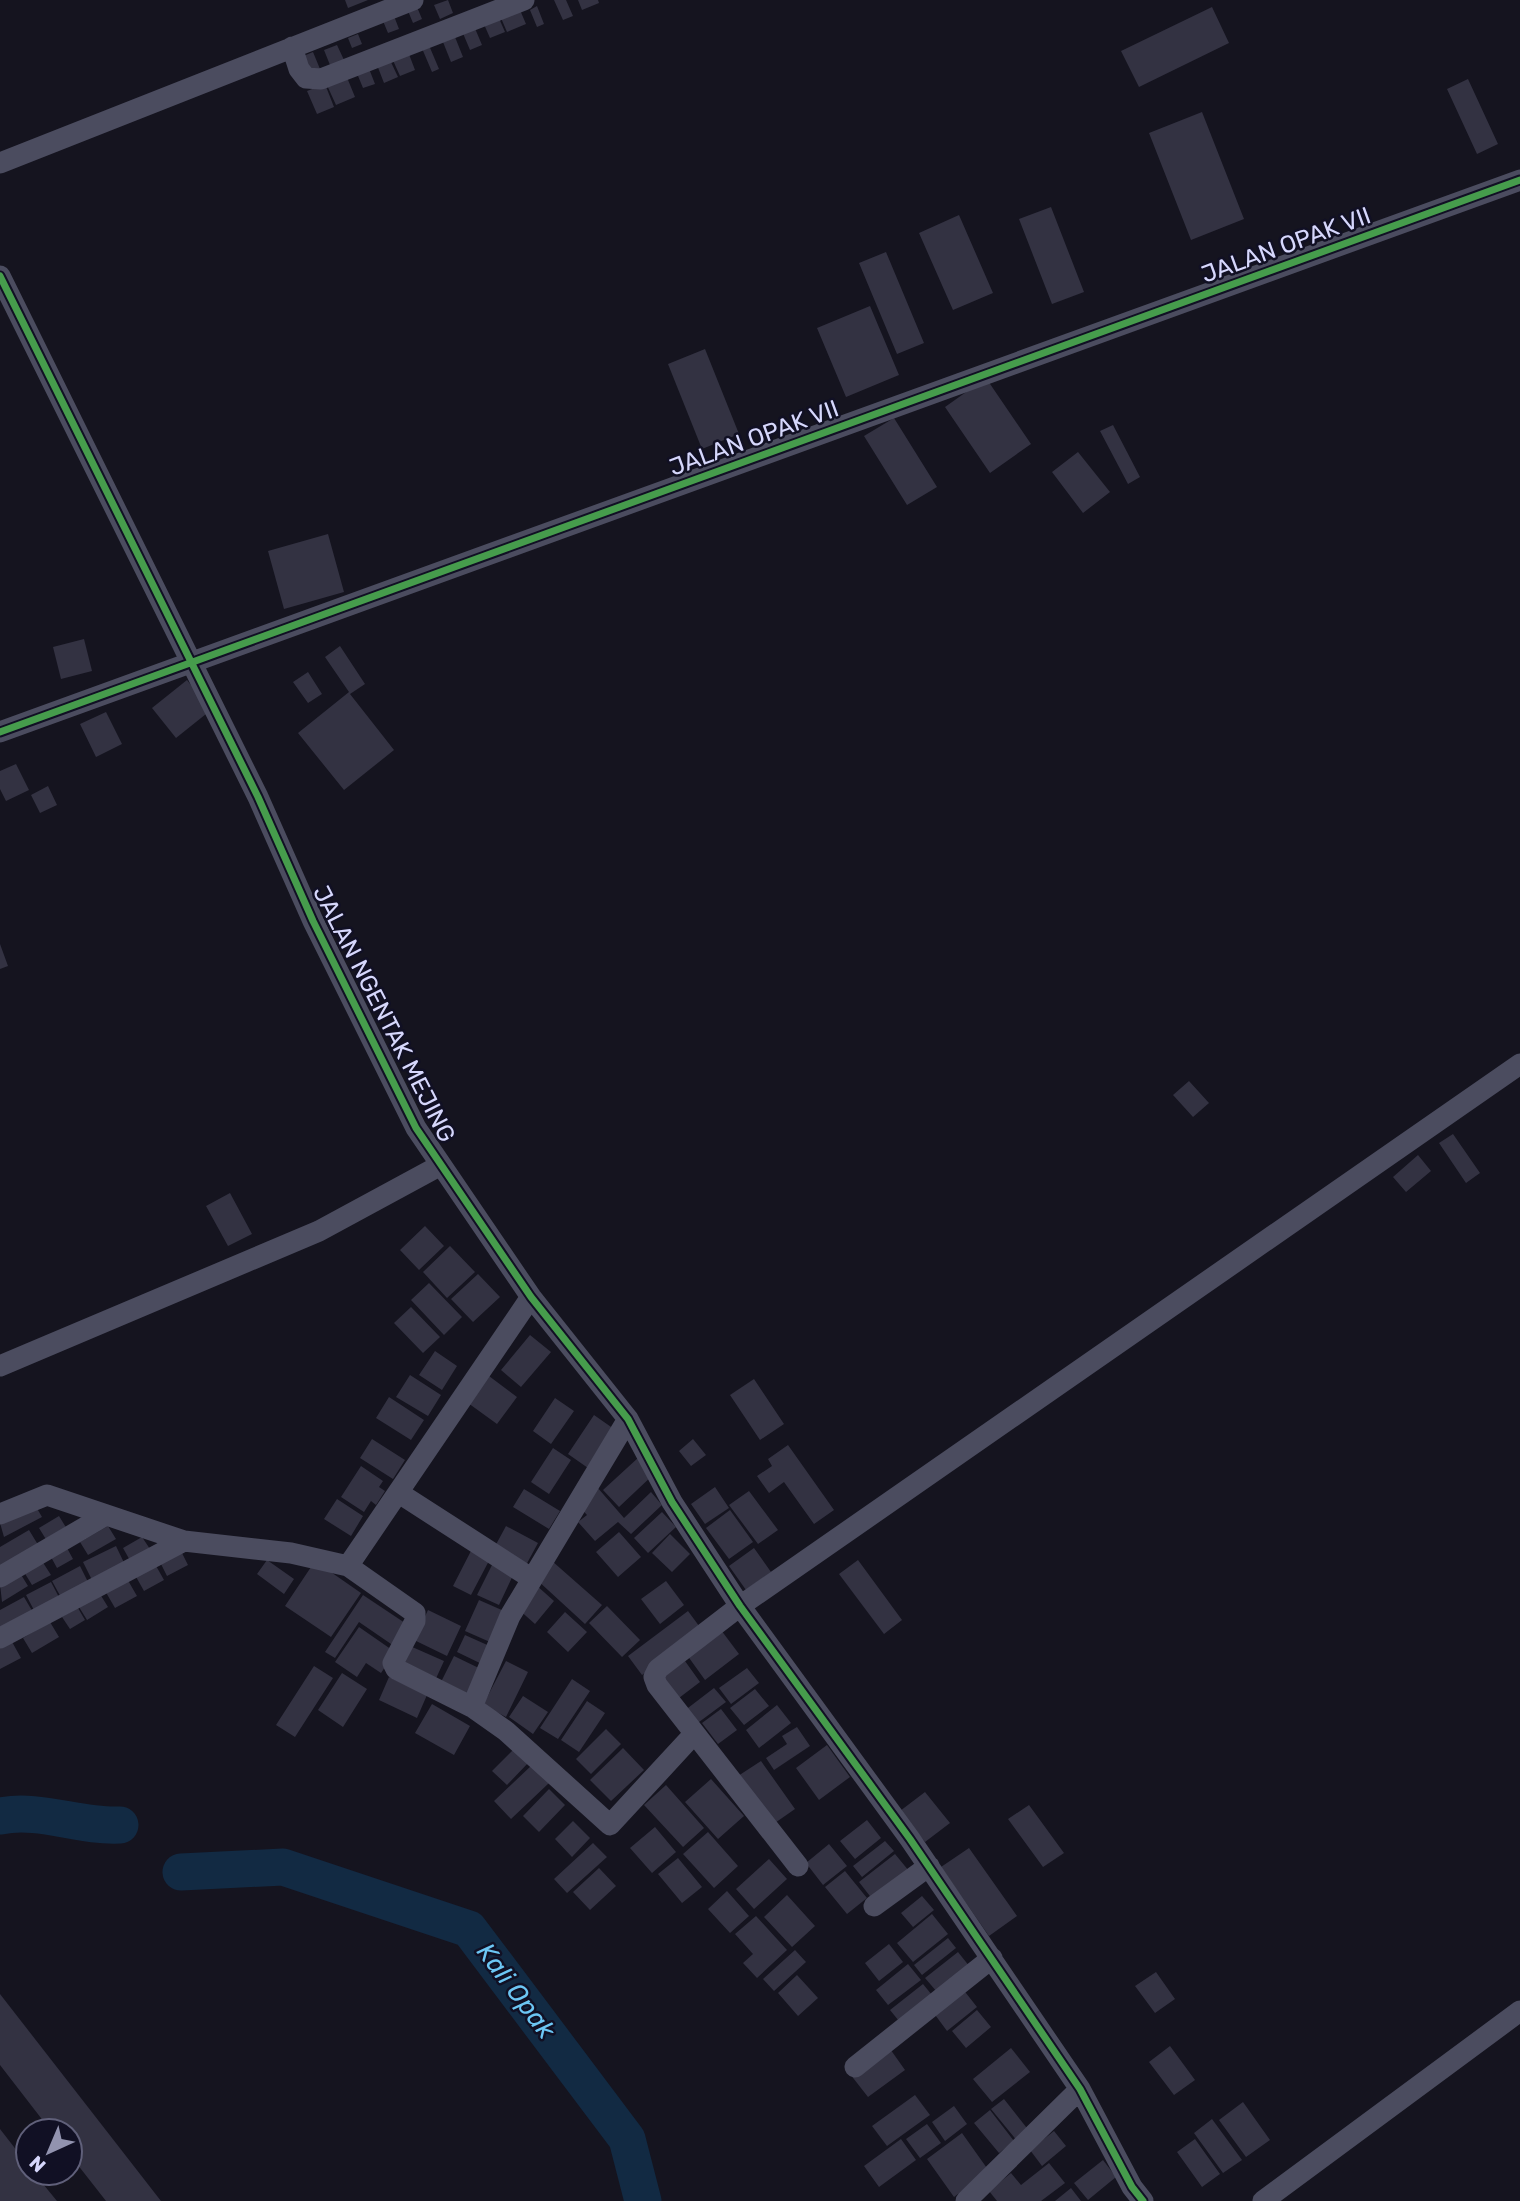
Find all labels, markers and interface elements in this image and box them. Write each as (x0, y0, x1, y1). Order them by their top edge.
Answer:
street label: JALAN OPAK VII (1198, 201, 1374, 289)
street label: JALAN OPAK VII (666, 394, 842, 482)
street label: JALAN NGENTAK MEJING (307, 881, 461, 1147)
water label: Kali Opak (470, 1937, 562, 2045)
north arrow (14, 2117, 84, 2187)
text: N (25, 2151, 50, 2177)

